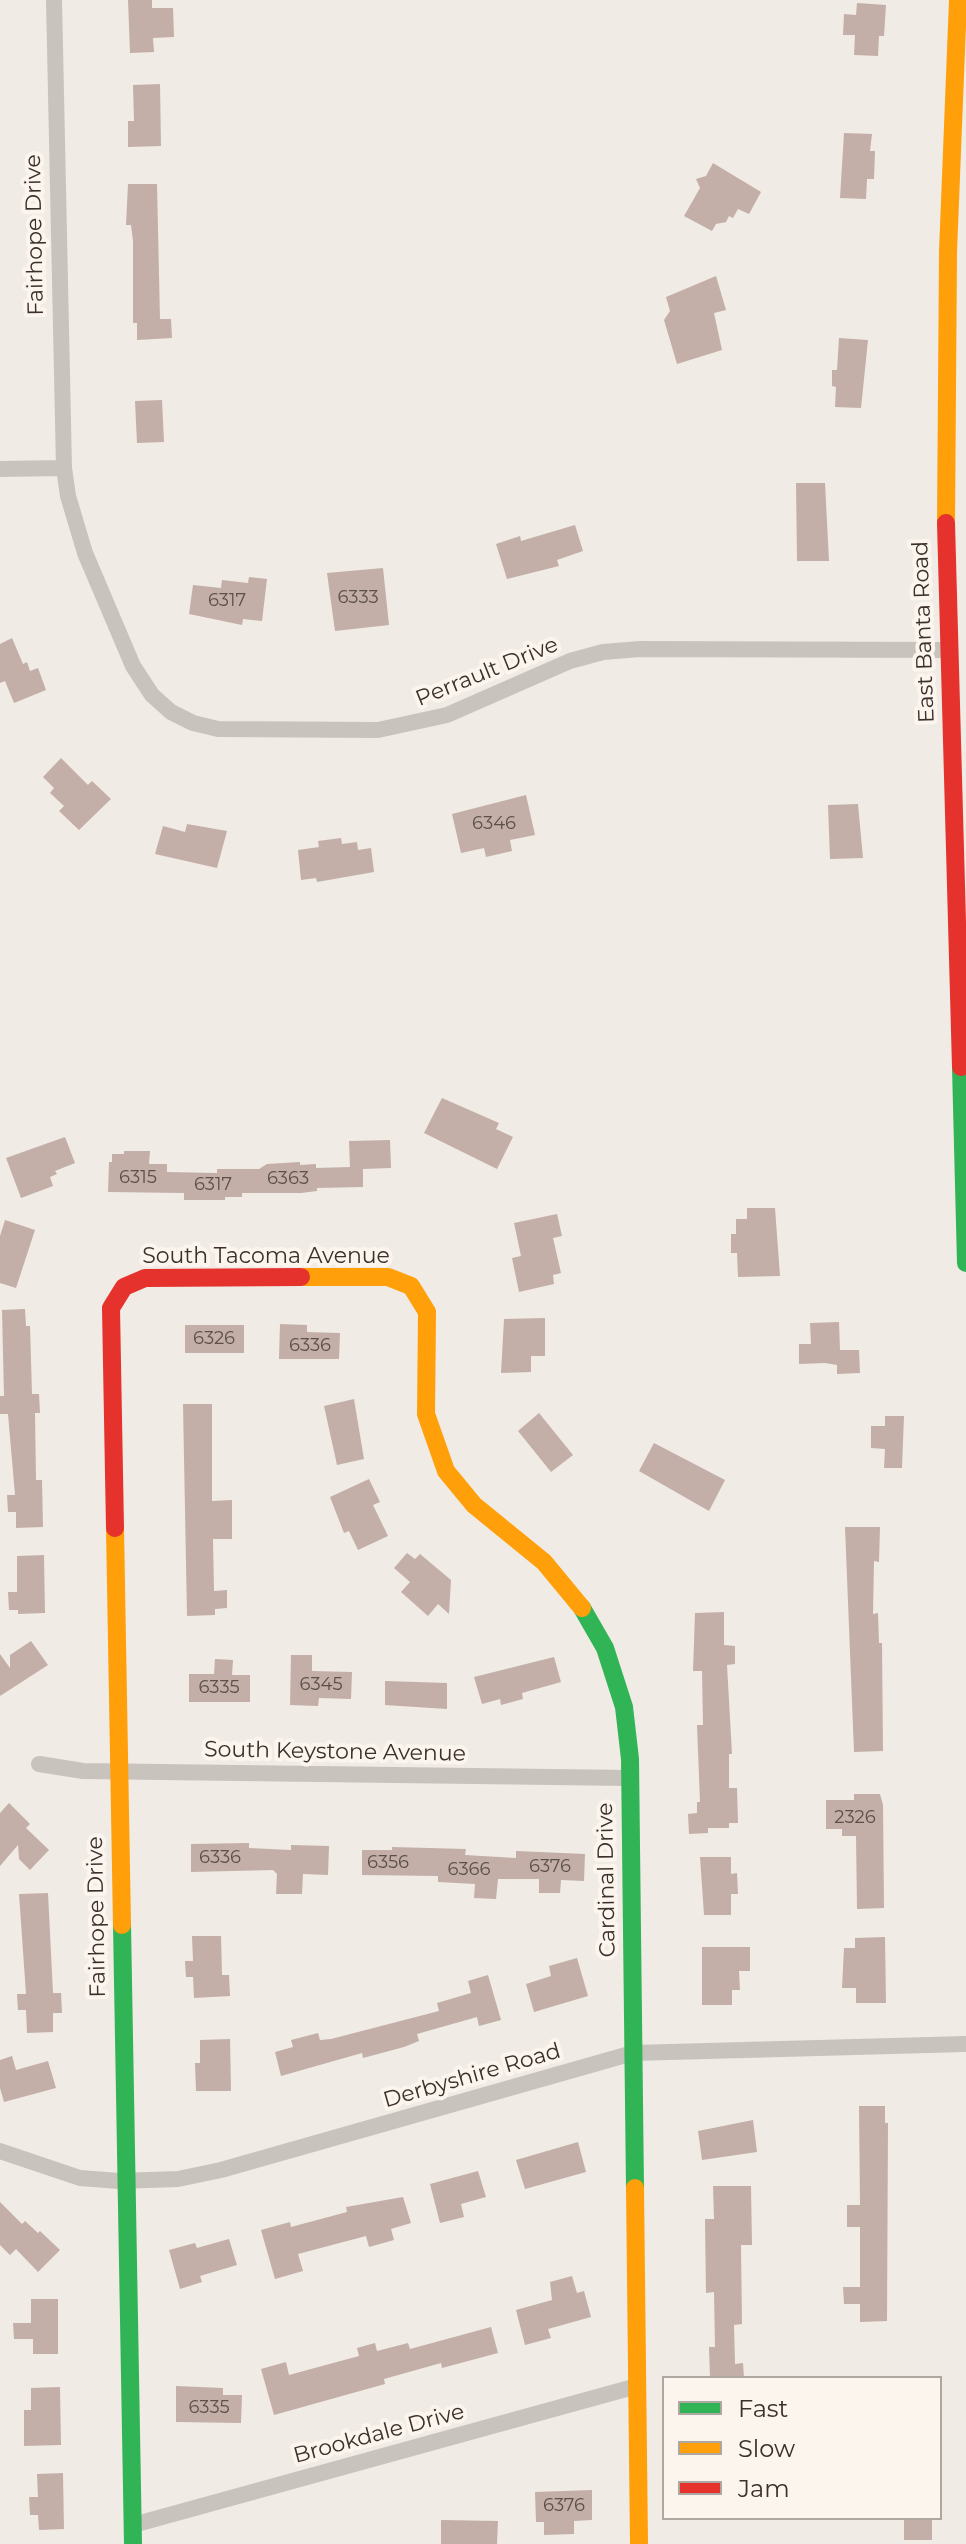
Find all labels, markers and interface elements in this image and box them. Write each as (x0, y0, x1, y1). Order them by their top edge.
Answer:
street label: Fairhope Drive (20, 154, 50, 316)
street label: East Banta Road (908, 541, 940, 723)
house number: 6333 (337, 587, 379, 609)
house number: 6317 (208, 590, 246, 612)
street label: Perrault Drive (412, 631, 562, 713)
house number: 6346 (472, 813, 516, 835)
house number: 6315 (119, 1167, 157, 1189)
house number: 6363 (267, 1168, 309, 1190)
house number: 6317 (194, 1174, 232, 1196)
street label: South Tacoma Avenue (142, 1244, 390, 1270)
house number: 6326 (193, 1328, 235, 1350)
house number: 6336 (289, 1335, 331, 1357)
house number: 6345 (299, 1674, 343, 1696)
house number: 6335 (198, 1677, 240, 1699)
street label: South Keystone Avenue (204, 1737, 466, 1767)
street label: Cardinal Drive (592, 1802, 622, 1958)
house number: 2326 (834, 1807, 876, 1829)
street label: Fairhope Drive (82, 1836, 112, 1998)
house number: 6336 (199, 1847, 241, 1869)
house number: 6356 (367, 1852, 409, 1874)
house number: 6376 (529, 1856, 571, 1878)
house number: 6366 (447, 1859, 491, 1881)
street label: Derbyshire Road (380, 2038, 564, 2114)
legend (662, 2376, 942, 2520)
text: Fast (738, 2394, 788, 2423)
house number: 6335 (188, 2397, 230, 2419)
street label: Brookdale Drive (291, 2398, 467, 2470)
text: Slow (738, 2434, 795, 2463)
text: Jam (738, 2474, 790, 2503)
house number: 6376 (543, 2495, 585, 2517)

